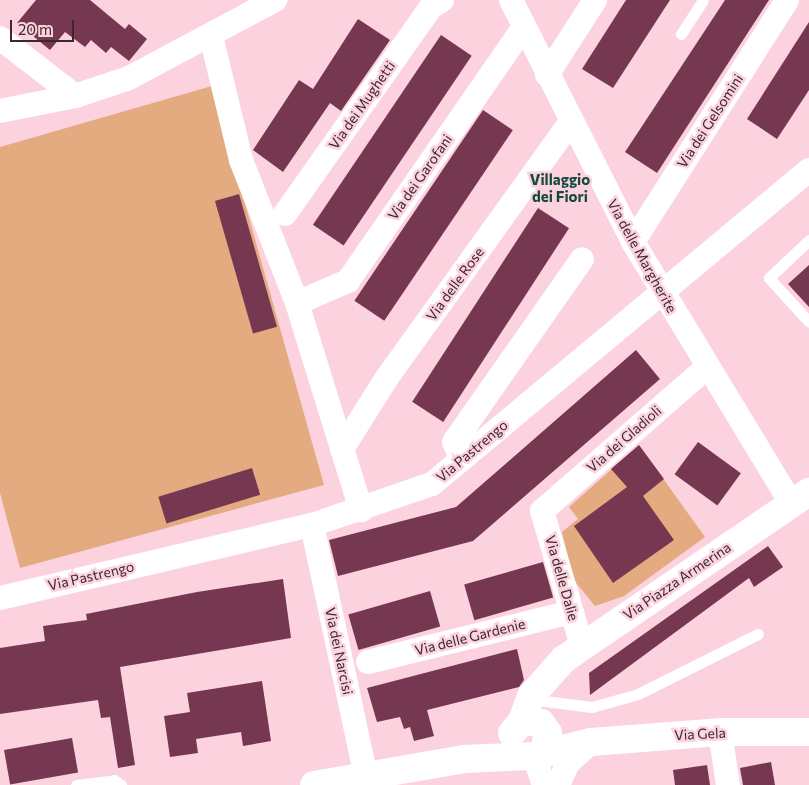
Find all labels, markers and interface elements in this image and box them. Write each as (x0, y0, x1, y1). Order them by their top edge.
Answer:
scale bar (12, 10, 76, 42)
text: 20 m (18, 20, 52, 38)
street label: Via dei Mughetti (325, 58, 399, 152)
street label: Via dei Gelsomini (673, 71, 747, 171)
street label: Via dei Garofani (384, 131, 456, 223)
district label: Villaggio dei Fiori (530, 170, 590, 205)
street label: Via delle Margherite (604, 196, 680, 316)
street label: Via delle Rose (423, 244, 487, 324)
street label: Via dei Gladioli (583, 402, 665, 476)
street label: Via Pastrengo (433, 416, 511, 486)
street label: Via delle Dalie (542, 533, 582, 623)
street label: Via Piazza Armerina (620, 539, 734, 623)
street label: Via Pastrengo (46, 558, 136, 594)
street label: Via dei Narcisi (322, 606, 356, 696)
street label: Via delle Gardenie (413, 615, 527, 659)
street label: Via Gela (674, 724, 726, 744)

